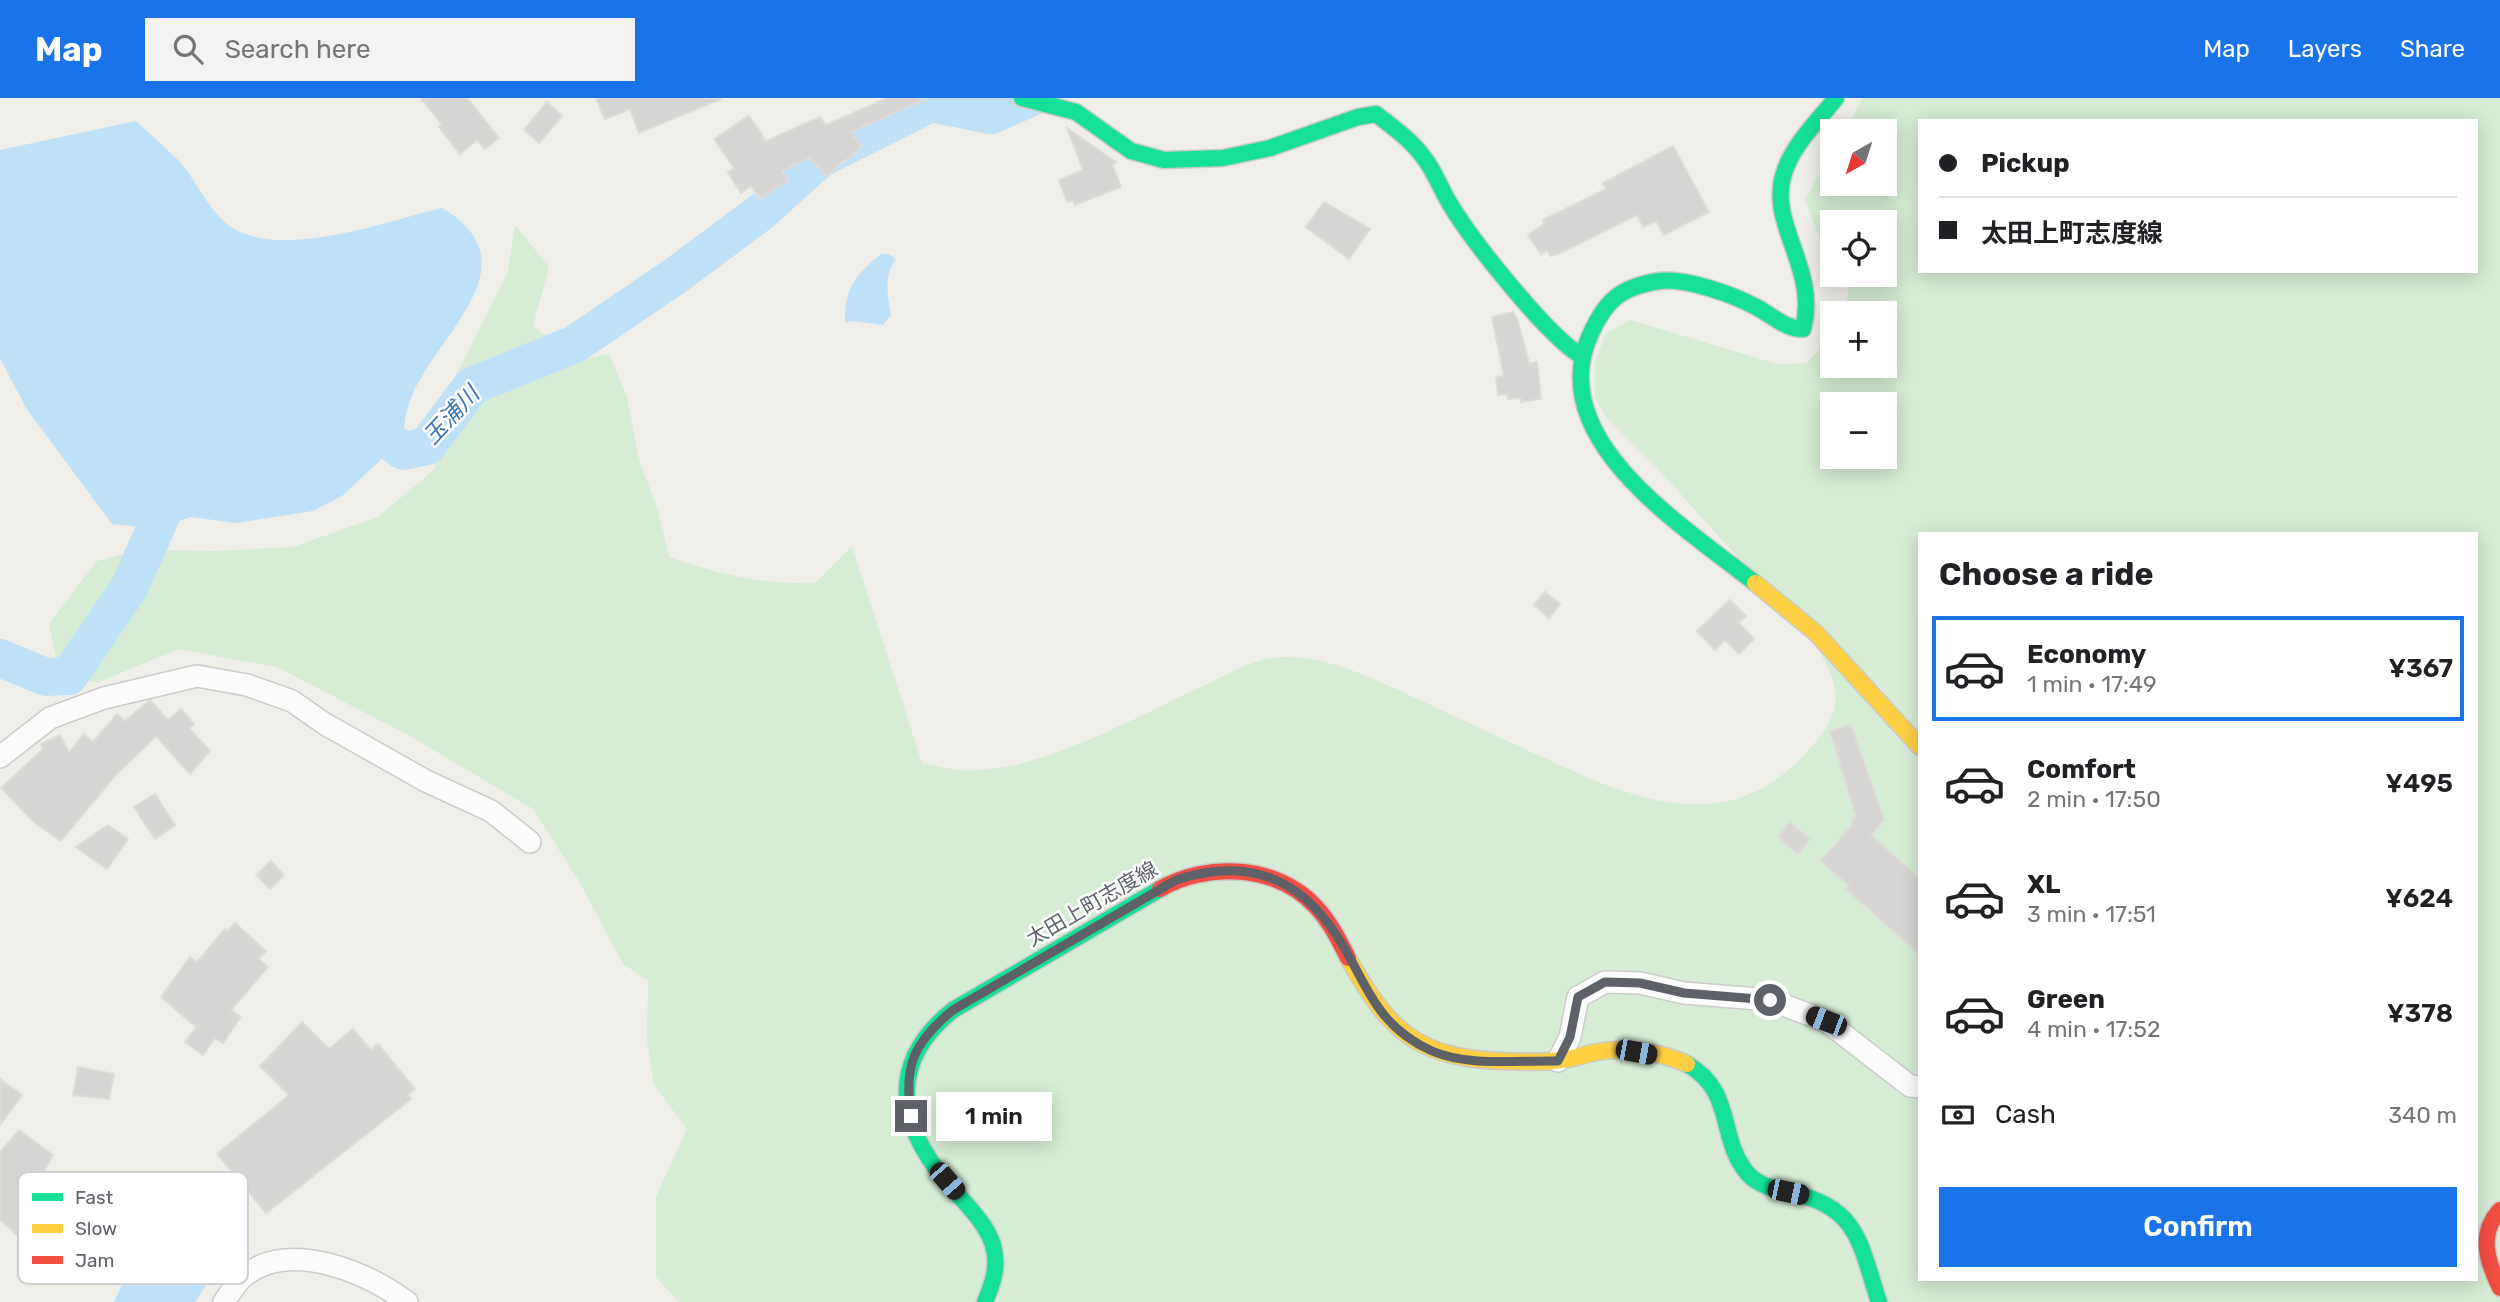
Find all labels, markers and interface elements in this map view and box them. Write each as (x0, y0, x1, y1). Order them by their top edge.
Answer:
search box (145, 18, 635, 81)
text: Map (35, 30, 103, 69)
icon: search (169, 30, 207, 68)
text: Search here (225, 34, 370, 65)
text: Map (2203, 35, 2250, 63)
text: Layers (2288, 35, 2362, 63)
text: Share (2400, 35, 2465, 63)
north arrow (1820, 119, 1897, 196)
map controls (1820, 119, 1897, 469)
text: Pickup (1981, 148, 2070, 179)
button: locate (1820, 210, 1897, 287)
text: 太田上町志度線 (1981, 218, 2163, 249)
button: + (1820, 301, 1897, 378)
water label: 玉浦川 (417, 378, 487, 450)
button: − (1820, 392, 1897, 469)
text: Choose a ride (1939, 555, 2153, 593)
icon: car (1943, 637, 2006, 700)
text: Economy (2027, 639, 2146, 670)
text: ¥367 (2389, 653, 2453, 684)
text: 1 min · 17:49 (2027, 670, 2157, 698)
icon: car (1943, 752, 2006, 815)
text: Comfort (2027, 754, 2136, 785)
text: ¥495 (2386, 768, 2453, 799)
text: 2 min · 17:50 (2027, 785, 2161, 813)
street label: 太田上町志度線 (1022, 856, 1162, 951)
icon: car (1943, 867, 2006, 930)
text: XL (2027, 869, 2060, 900)
text: ¥624 (2385, 883, 2453, 914)
text: 3 min · 17:51 (2027, 900, 2156, 928)
icon: car (1943, 982, 2006, 1045)
route start (1754, 984, 1786, 1016)
text: Green (2027, 984, 2105, 1015)
text: ¥378 (2387, 998, 2453, 1029)
car (1803, 1004, 1850, 1038)
text: 4 min · 17:52 (2027, 1015, 2160, 1043)
car (1614, 1038, 1659, 1066)
callout: 1 min (936, 1091, 1051, 1140)
icon: cash (1939, 1096, 1977, 1134)
text: Cash (1995, 1099, 2056, 1130)
route end (895, 1100, 927, 1132)
text: 340 m (2388, 1101, 2457, 1129)
text: 1 min (965, 1102, 1023, 1130)
car (926, 1158, 969, 1204)
legend (18, 1172, 248, 1284)
car (1766, 1177, 1811, 1207)
text: Fast (75, 1186, 114, 1209)
button: Confirm (1939, 1187, 2457, 1267)
text: Slow (75, 1217, 117, 1240)
text: Jam (75, 1249, 114, 1272)

